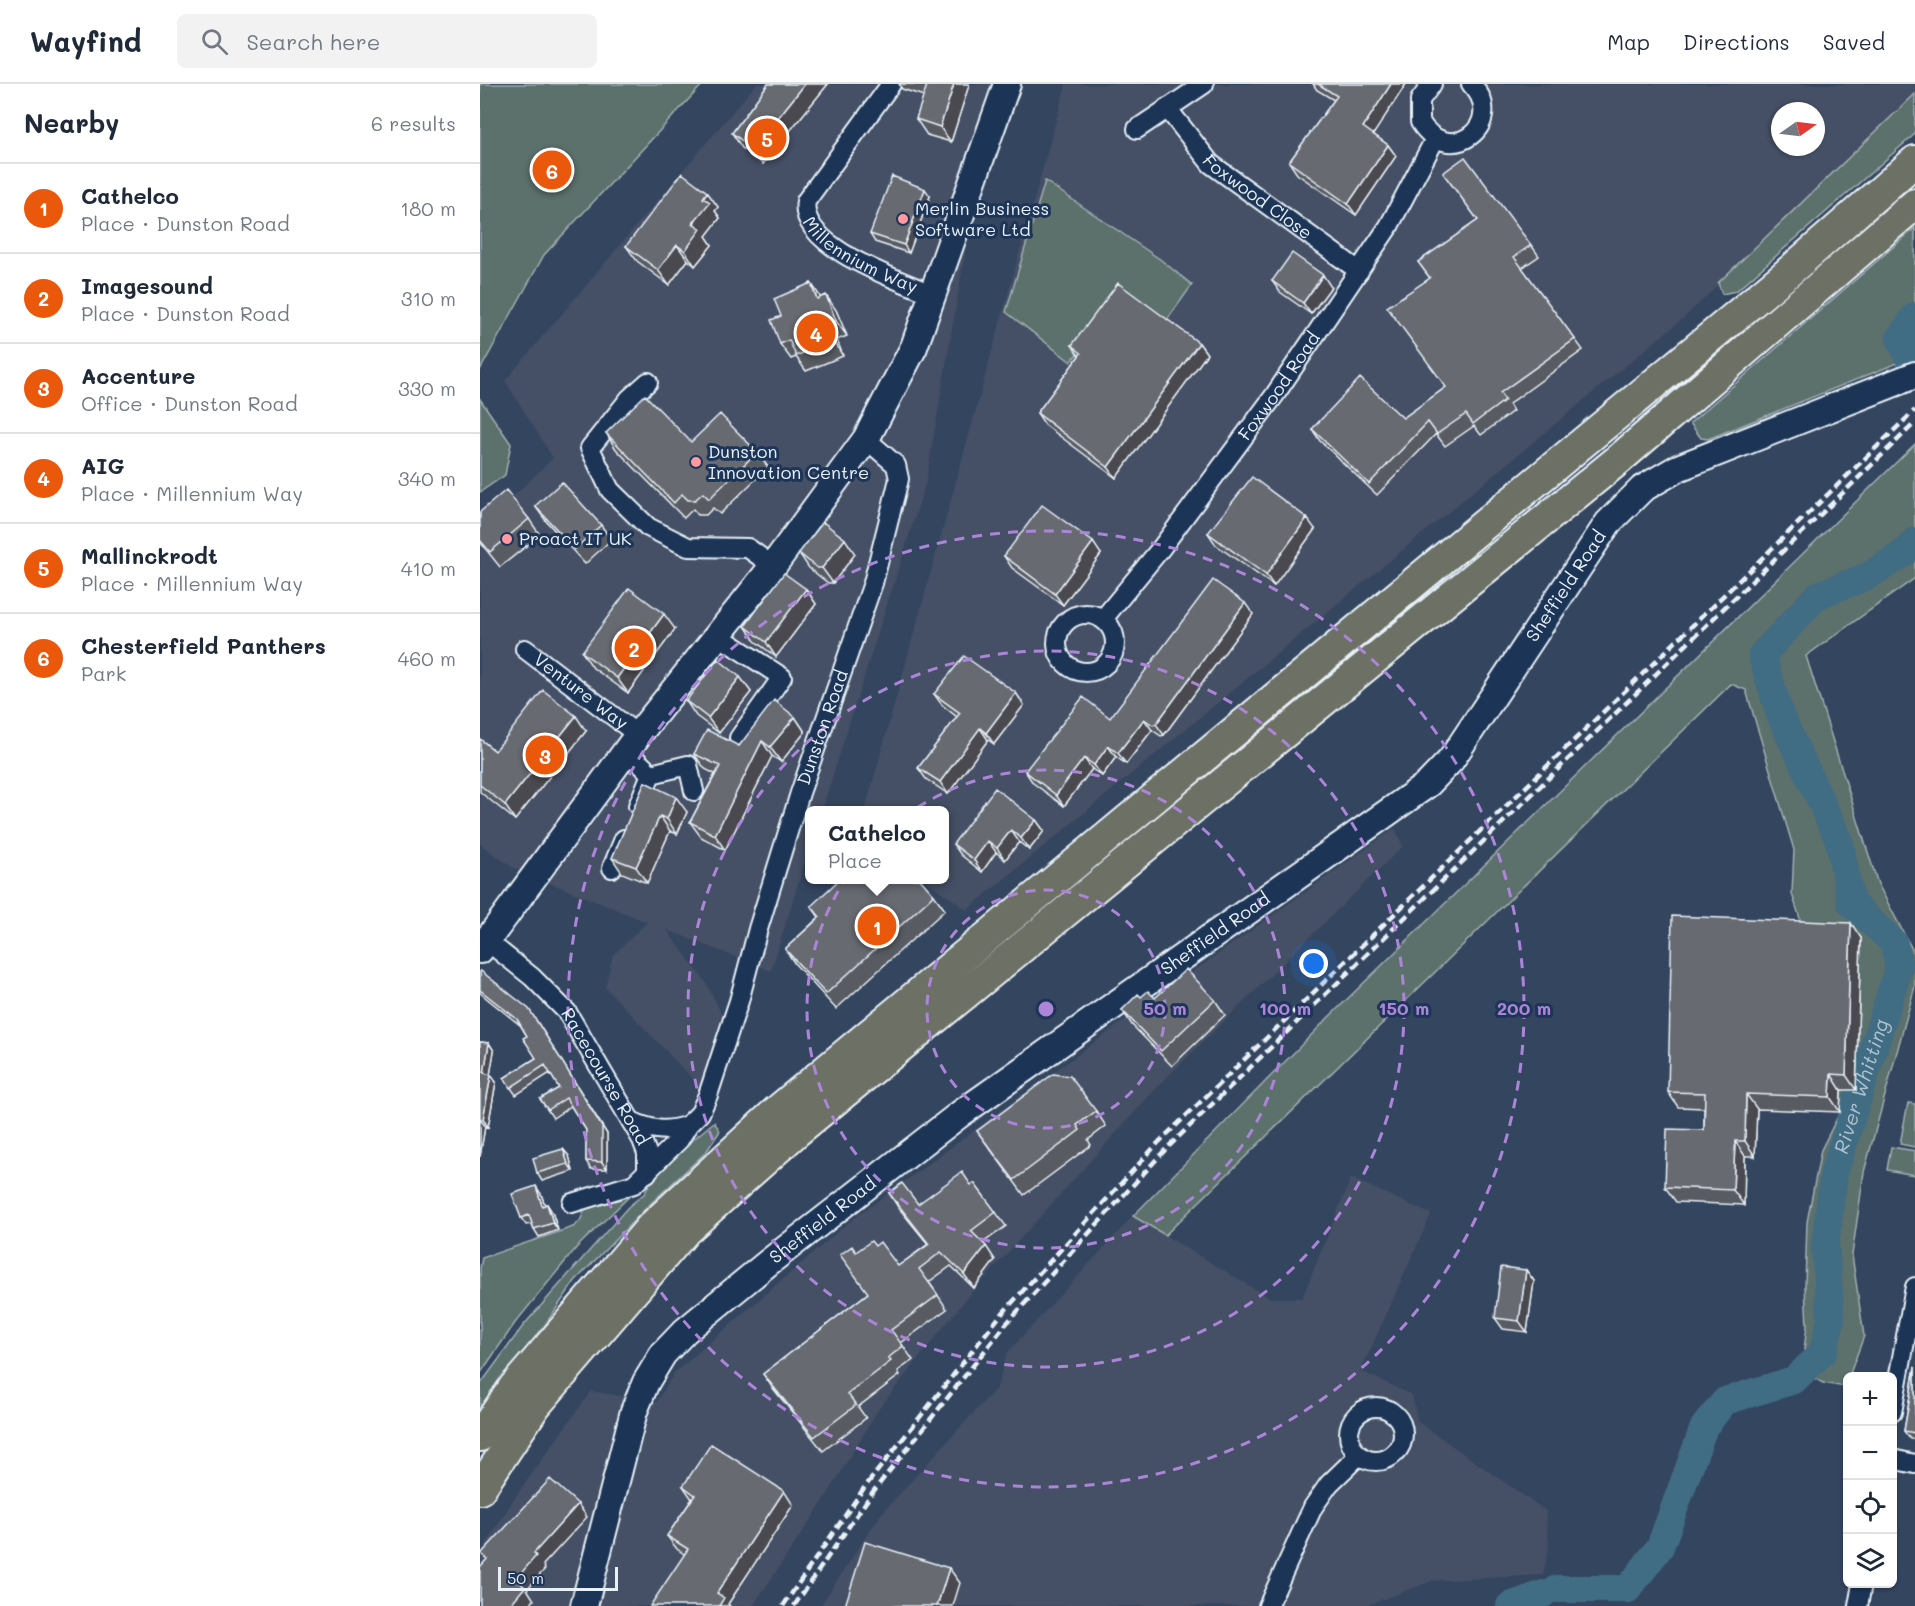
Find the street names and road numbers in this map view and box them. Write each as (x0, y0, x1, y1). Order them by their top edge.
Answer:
street label: Foxwood Close (1197, 149, 1317, 244)
street label: Millennium Way (798, 212, 922, 298)
street label: Foxwood Road (1232, 327, 1325, 445)
street label: Sheffield Road (1520, 525, 1611, 646)
street label: Venture Way (529, 647, 633, 734)
street label: Dunston Road (791, 667, 853, 788)
street label: Sheffield Road (1155, 886, 1274, 980)
street label: Racecourse Road (556, 1003, 655, 1149)
street label: Sheffield Road (764, 1171, 880, 1268)

